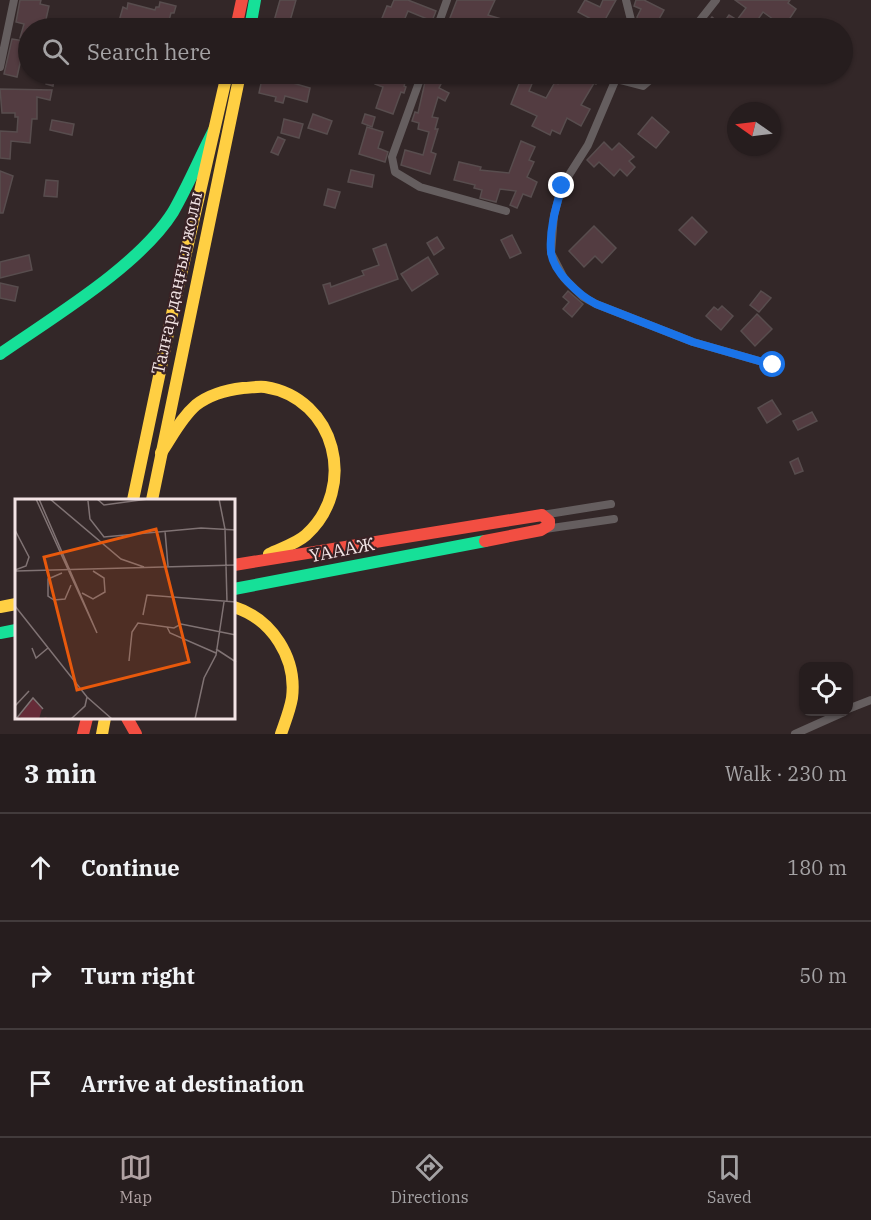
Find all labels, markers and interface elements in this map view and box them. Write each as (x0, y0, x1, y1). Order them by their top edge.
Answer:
search box (18, 18, 853, 84)
icon: search (39, 35, 72, 68)
text: Search here (87, 37, 211, 66)
north arrow (727, 102, 781, 156)
route end (548, 172, 574, 198)
street label: Талғар даңғыл жолы (146, 189, 207, 377)
route start (759, 351, 785, 377)
inset map (15, 499, 236, 719)
street label: ҮАААЖ (307, 532, 377, 567)
map controls (799, 662, 853, 716)
button: locate (799, 662, 853, 716)
text: 3 min (24, 756, 97, 790)
text: Walk · 230 m (725, 760, 847, 787)
icon: ahead (24, 851, 57, 884)
text: Continue (81, 853, 180, 882)
text: 180 m (787, 854, 847, 881)
icon: right (24, 959, 57, 992)
text: Turn right (81, 961, 195, 990)
text: 50 m (799, 962, 847, 989)
icon: arrive (24, 1067, 57, 1100)
text: Arrive at destination (81, 1069, 304, 1098)
tab: Map (119, 1151, 152, 1207)
tab: Directions (391, 1151, 469, 1207)
tab: Saved (707, 1151, 752, 1207)

